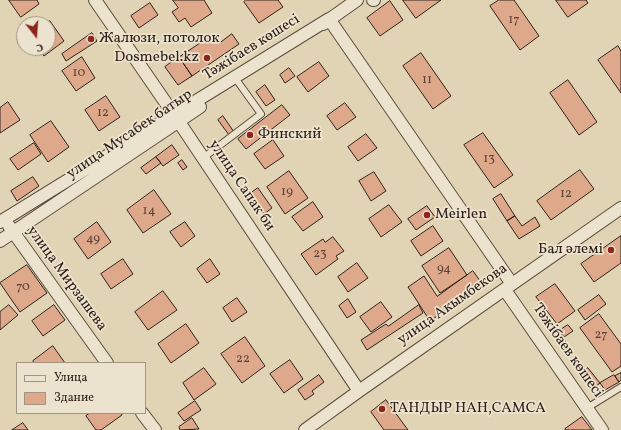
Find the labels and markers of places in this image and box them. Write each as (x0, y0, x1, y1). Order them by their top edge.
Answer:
place label: Жалюзи, потолок (99, 30, 219, 48)
marker: Жалюзи, потолок (86, 34, 96, 44)
place label: Dosmebel.kz (114, 49, 199, 67)
marker: Dosmebel.kz (202, 53, 212, 63)
place label: Финский (258, 126, 321, 144)
marker: Финский (245, 130, 255, 140)
place label: Meirlen (435, 206, 487, 224)
marker: Meirlen (422, 210, 432, 220)
place label: Бал әлемі (538, 241, 603, 259)
marker: Бал әлемі (606, 245, 616, 255)
place label: ТАНДЫР НАН,САМСА (390, 400, 546, 418)
marker: ТАНДЫР НАН,САМСА (377, 404, 387, 414)

